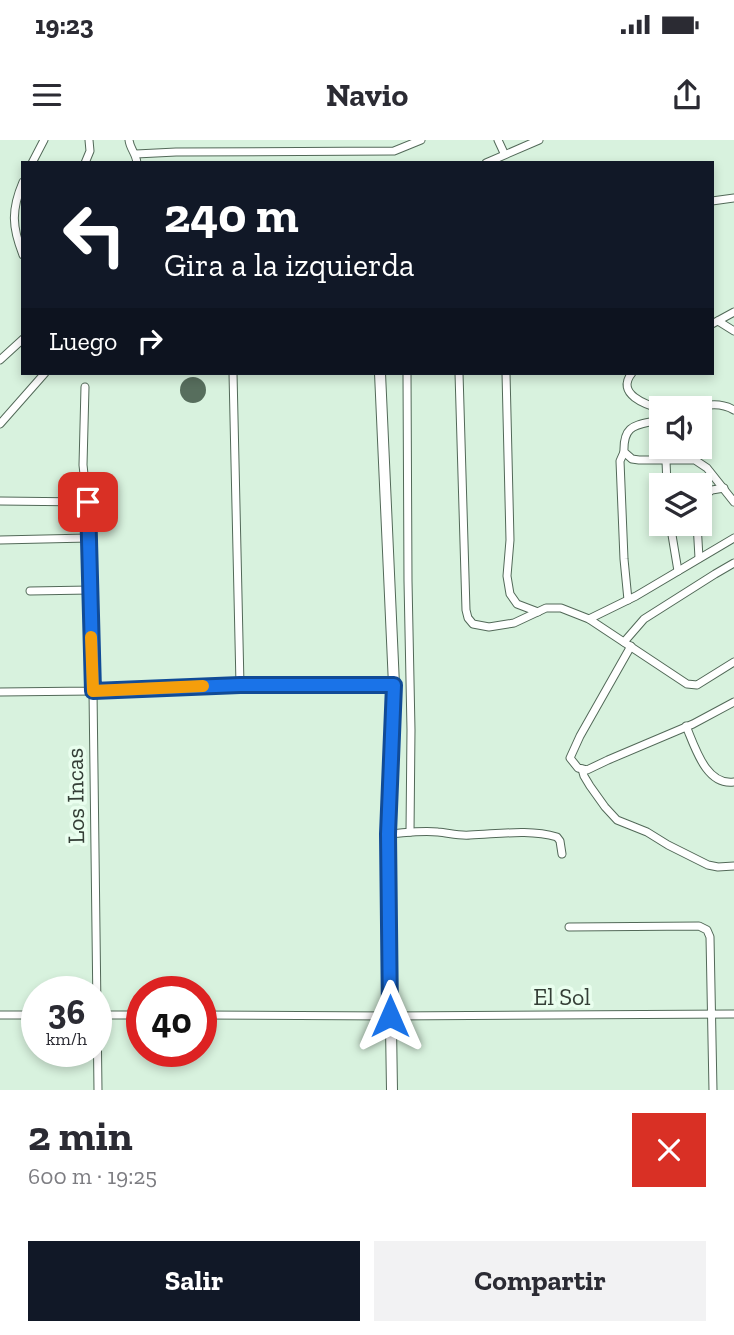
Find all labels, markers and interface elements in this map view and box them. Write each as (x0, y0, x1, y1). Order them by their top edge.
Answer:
text: 19:23 (35, 9, 94, 41)
icon: menu (28, 76, 66, 114)
text: Navio (326, 76, 408, 114)
icon: share (668, 76, 706, 114)
text: 240 m (164, 186, 299, 245)
icon: left (49, 189, 140, 280)
text: Gira a la izquierda (164, 246, 415, 284)
icon: right (131, 322, 169, 360)
text: Luego (49, 325, 117, 357)
map controls (649, 396, 712, 536)
button: sound (649, 396, 712, 459)
pin (58, 472, 118, 532)
button: layers (649, 473, 712, 536)
icon: arrive (69, 483, 107, 521)
street label: Los Incas (60, 748, 90, 844)
speed limit sign: 40 (126, 976, 217, 1067)
position arrow (353, 979, 427, 1053)
street label: El Sol (533, 982, 591, 1011)
text: 36 (48, 991, 85, 1033)
text: km/h (46, 1028, 87, 1050)
text: 2 min (28, 1110, 133, 1161)
button: close (632, 1113, 706, 1187)
text: 600 m · 19:25 (28, 1162, 157, 1190)
button: Salir (28, 1241, 360, 1321)
button: Compartir (374, 1241, 706, 1321)

